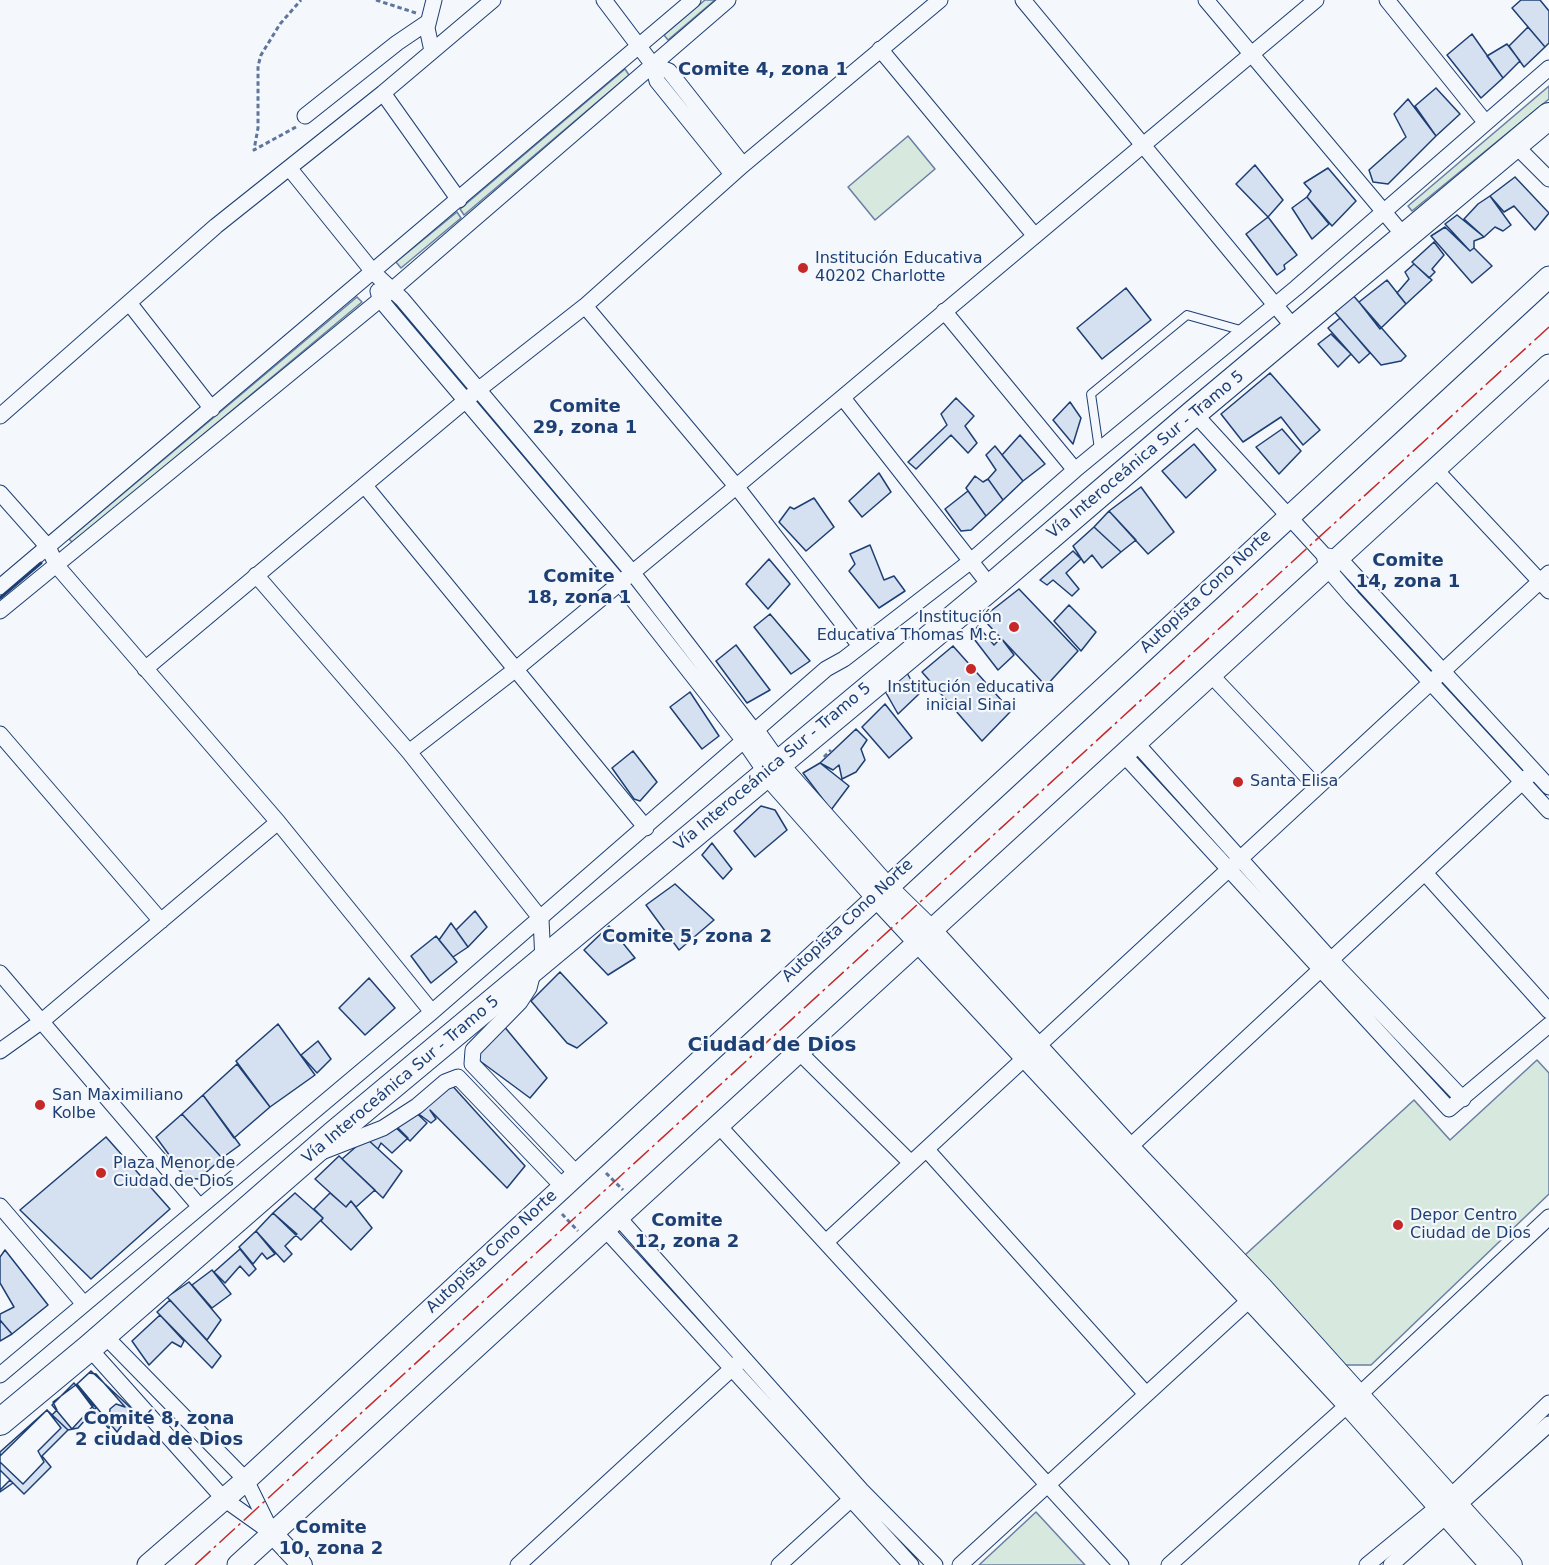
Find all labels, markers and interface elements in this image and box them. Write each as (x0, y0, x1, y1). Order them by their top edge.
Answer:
district label: Comite 4, zona 1 (678, 59, 848, 81)
place label: Institución Educativa 40202 Charlotte (815, 249, 983, 287)
marker: Institución Educativa 40202 Charlotte (796, 261, 810, 275)
street label: Vía Interoceánica Sur - Tramo 5 (1044, 367, 1248, 543)
district label: Comite 29, zona 1 (533, 396, 637, 438)
street label: Autopista Cono Norte (1137, 526, 1275, 658)
district label: Comite 14, zona 1 (1356, 550, 1460, 592)
district label: Comite 18, zona 1 (527, 566, 631, 608)
place label: Institución Educativa Thomas M.c. (817, 608, 1002, 646)
marker: Institución Educativa Thomas M.c. (1007, 620, 1021, 634)
marker: Institución educativa inicial Sinai (964, 662, 978, 676)
place label: Institución educativa inicial Sinai (887, 678, 1055, 716)
street label: Vía Interoceánica Sur - Tramo 5 (671, 679, 875, 855)
place label: Santa Elisa (1250, 772, 1338, 792)
marker: Santa Elisa (1231, 775, 1245, 789)
street label: Autopista Cono Norte (779, 855, 917, 987)
district label: Comite 5, zona 2 (602, 926, 772, 948)
street label: Vía Interoceánica Sur - Tramo 5 (299, 992, 503, 1168)
district label: Ciudad de Dios (688, 1034, 856, 1058)
place label: San Maximiliano Kolbe (52, 1086, 183, 1124)
marker: San Maximiliano Kolbe (33, 1098, 47, 1112)
place label: Plaza Menor de Ciudad de Dios (113, 1154, 235, 1192)
marker: Plaza Menor de Ciudad de Dios (94, 1166, 108, 1180)
street label: Autopista Cono Norte (423, 1186, 561, 1318)
place label: Depor Centro Ciudad de Dios (1410, 1206, 1531, 1244)
district label: Comite 12, zona 2 (635, 1210, 739, 1252)
marker: Depor Centro Ciudad de Dios (1391, 1218, 1405, 1232)
district label: Comité 8, zona 2 ciudad de Dios (75, 1408, 243, 1450)
district label: Comite 10, zona 2 (279, 1517, 383, 1559)

